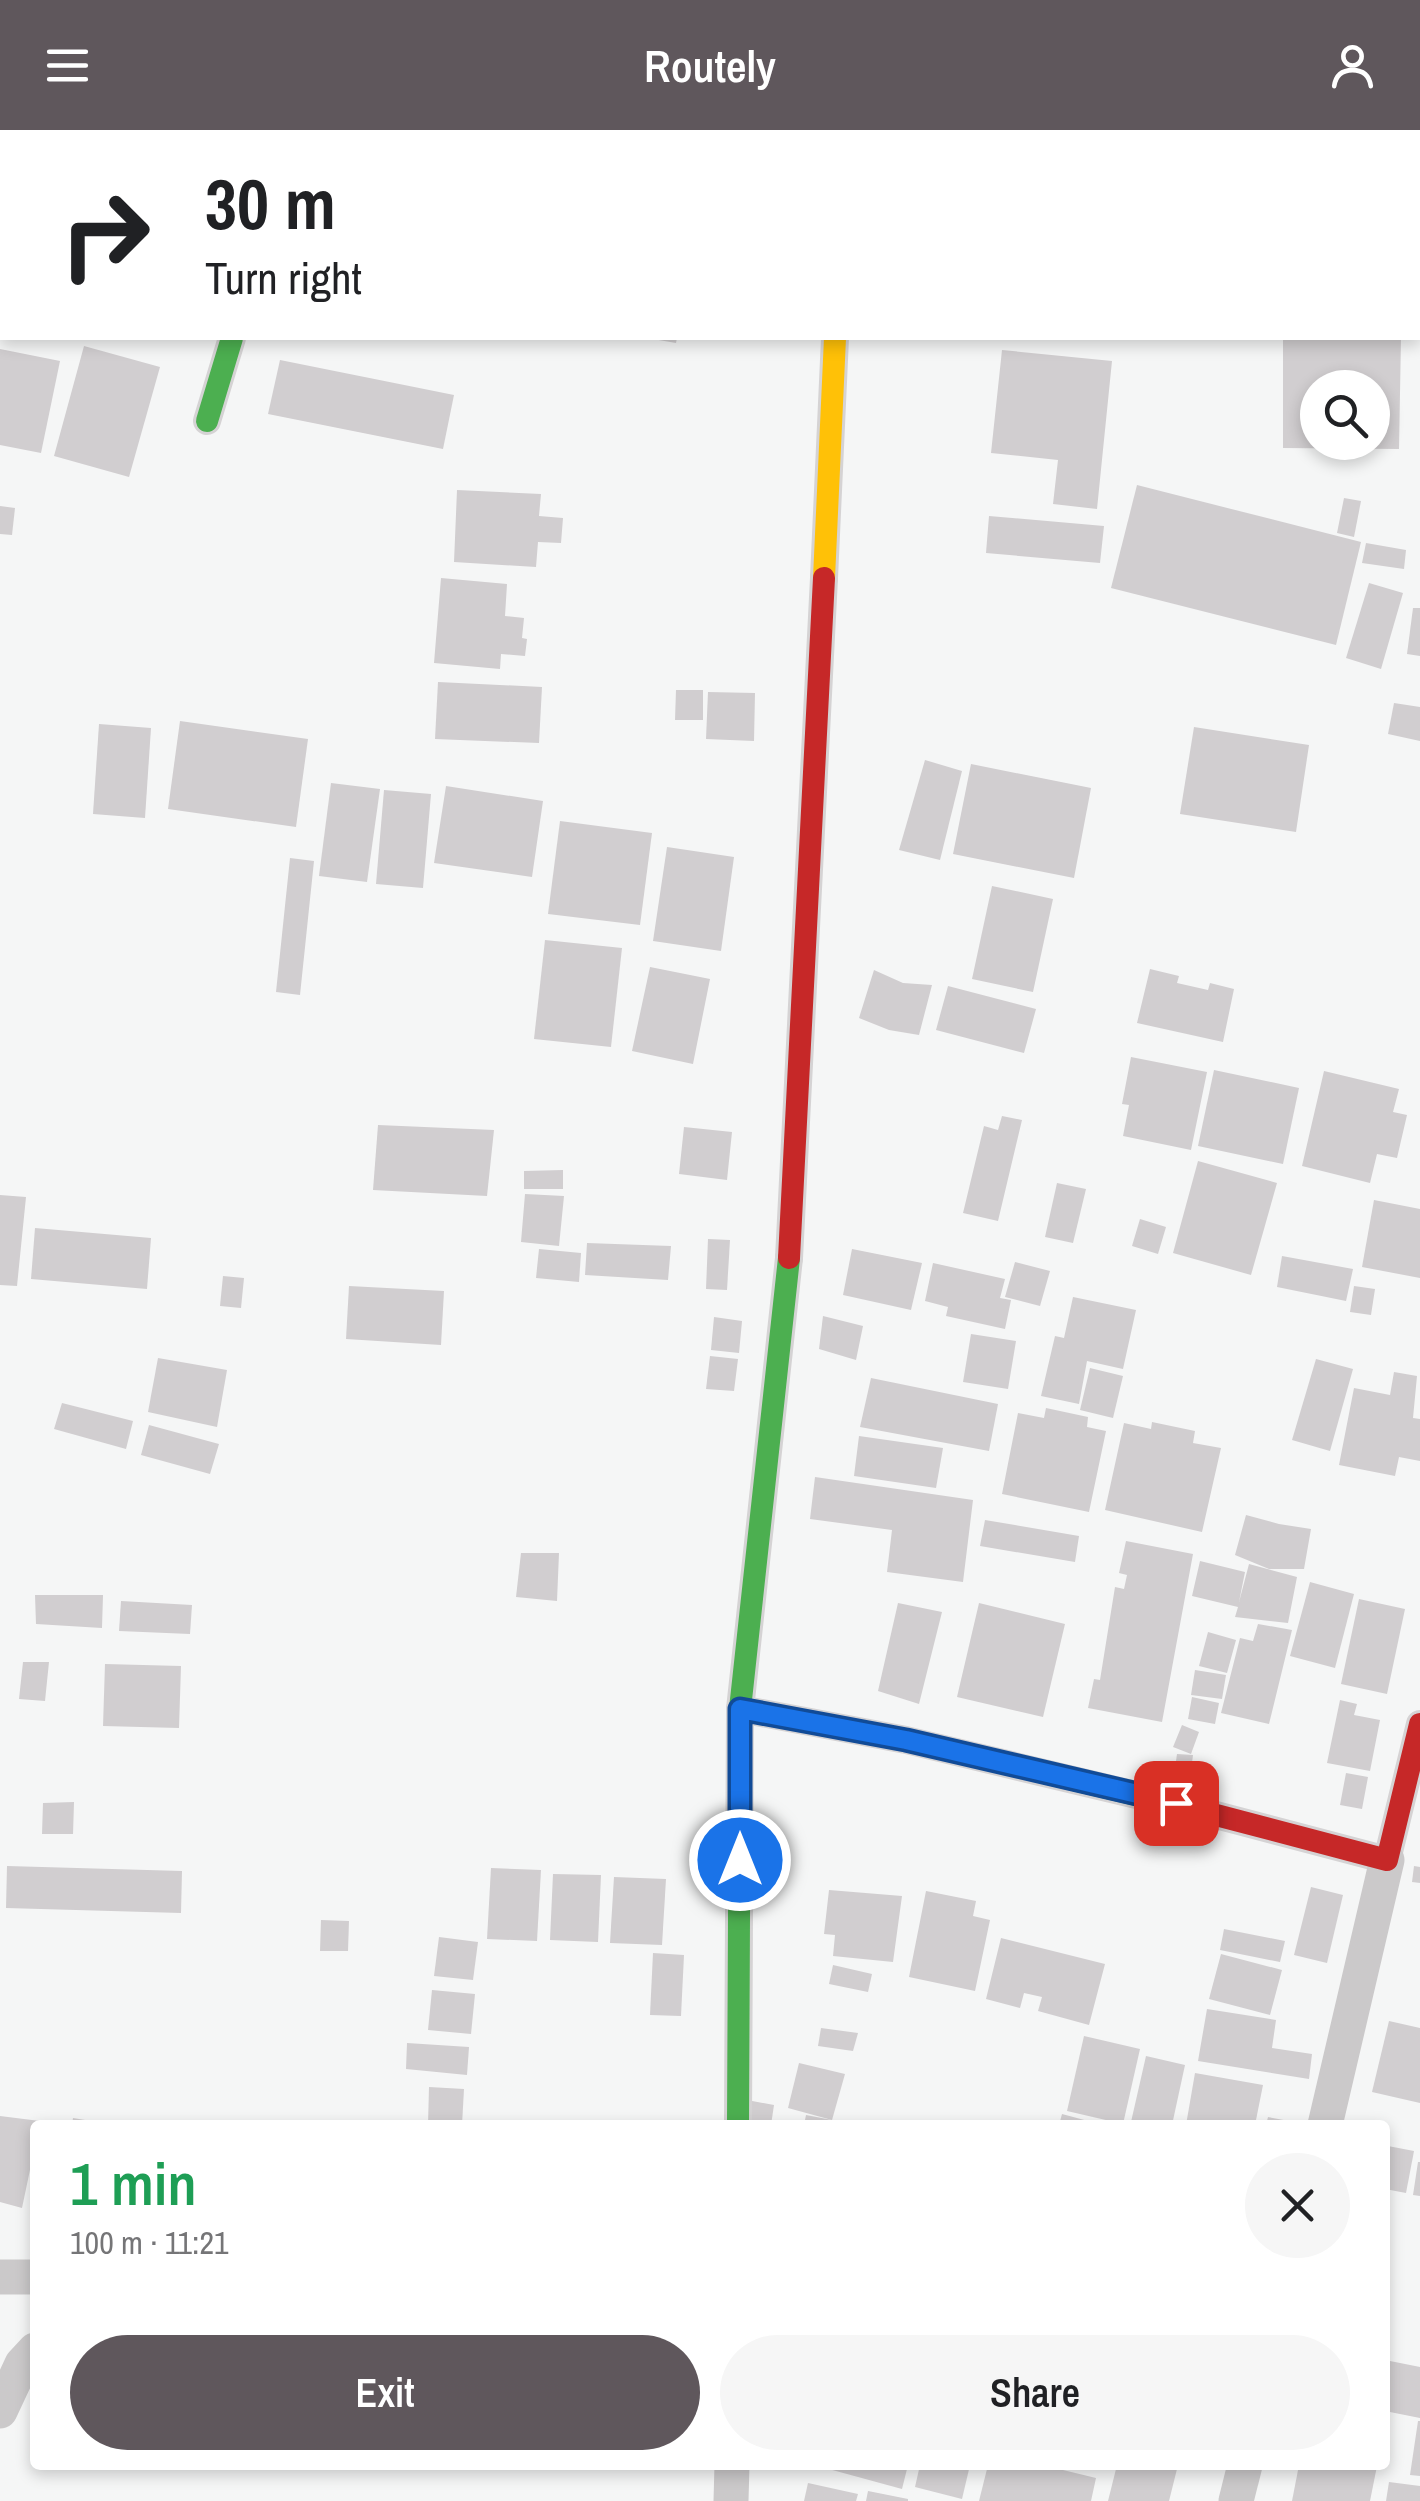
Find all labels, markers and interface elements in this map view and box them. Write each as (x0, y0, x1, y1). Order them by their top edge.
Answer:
text: Routely (644, 35, 776, 96)
icon: menu (40, 38, 95, 93)
icon: person (1325, 38, 1380, 93)
text: 30 m (205, 157, 336, 251)
icon: right (40, 170, 170, 300)
text: Turn right (205, 247, 362, 308)
map controls (1300, 370, 1390, 460)
button: search (1300, 370, 1390, 460)
pin (1134, 1761, 1219, 1846)
icon: arrive (1149, 1776, 1204, 1831)
position arrow (688, 1808, 792, 1912)
text: 1 min (70, 2143, 197, 2224)
button: close (1245, 2153, 1350, 2258)
text: 100 m · 11:21 (70, 2221, 229, 2264)
button: Exit (70, 2335, 700, 2450)
button: Share (720, 2335, 1350, 2450)

